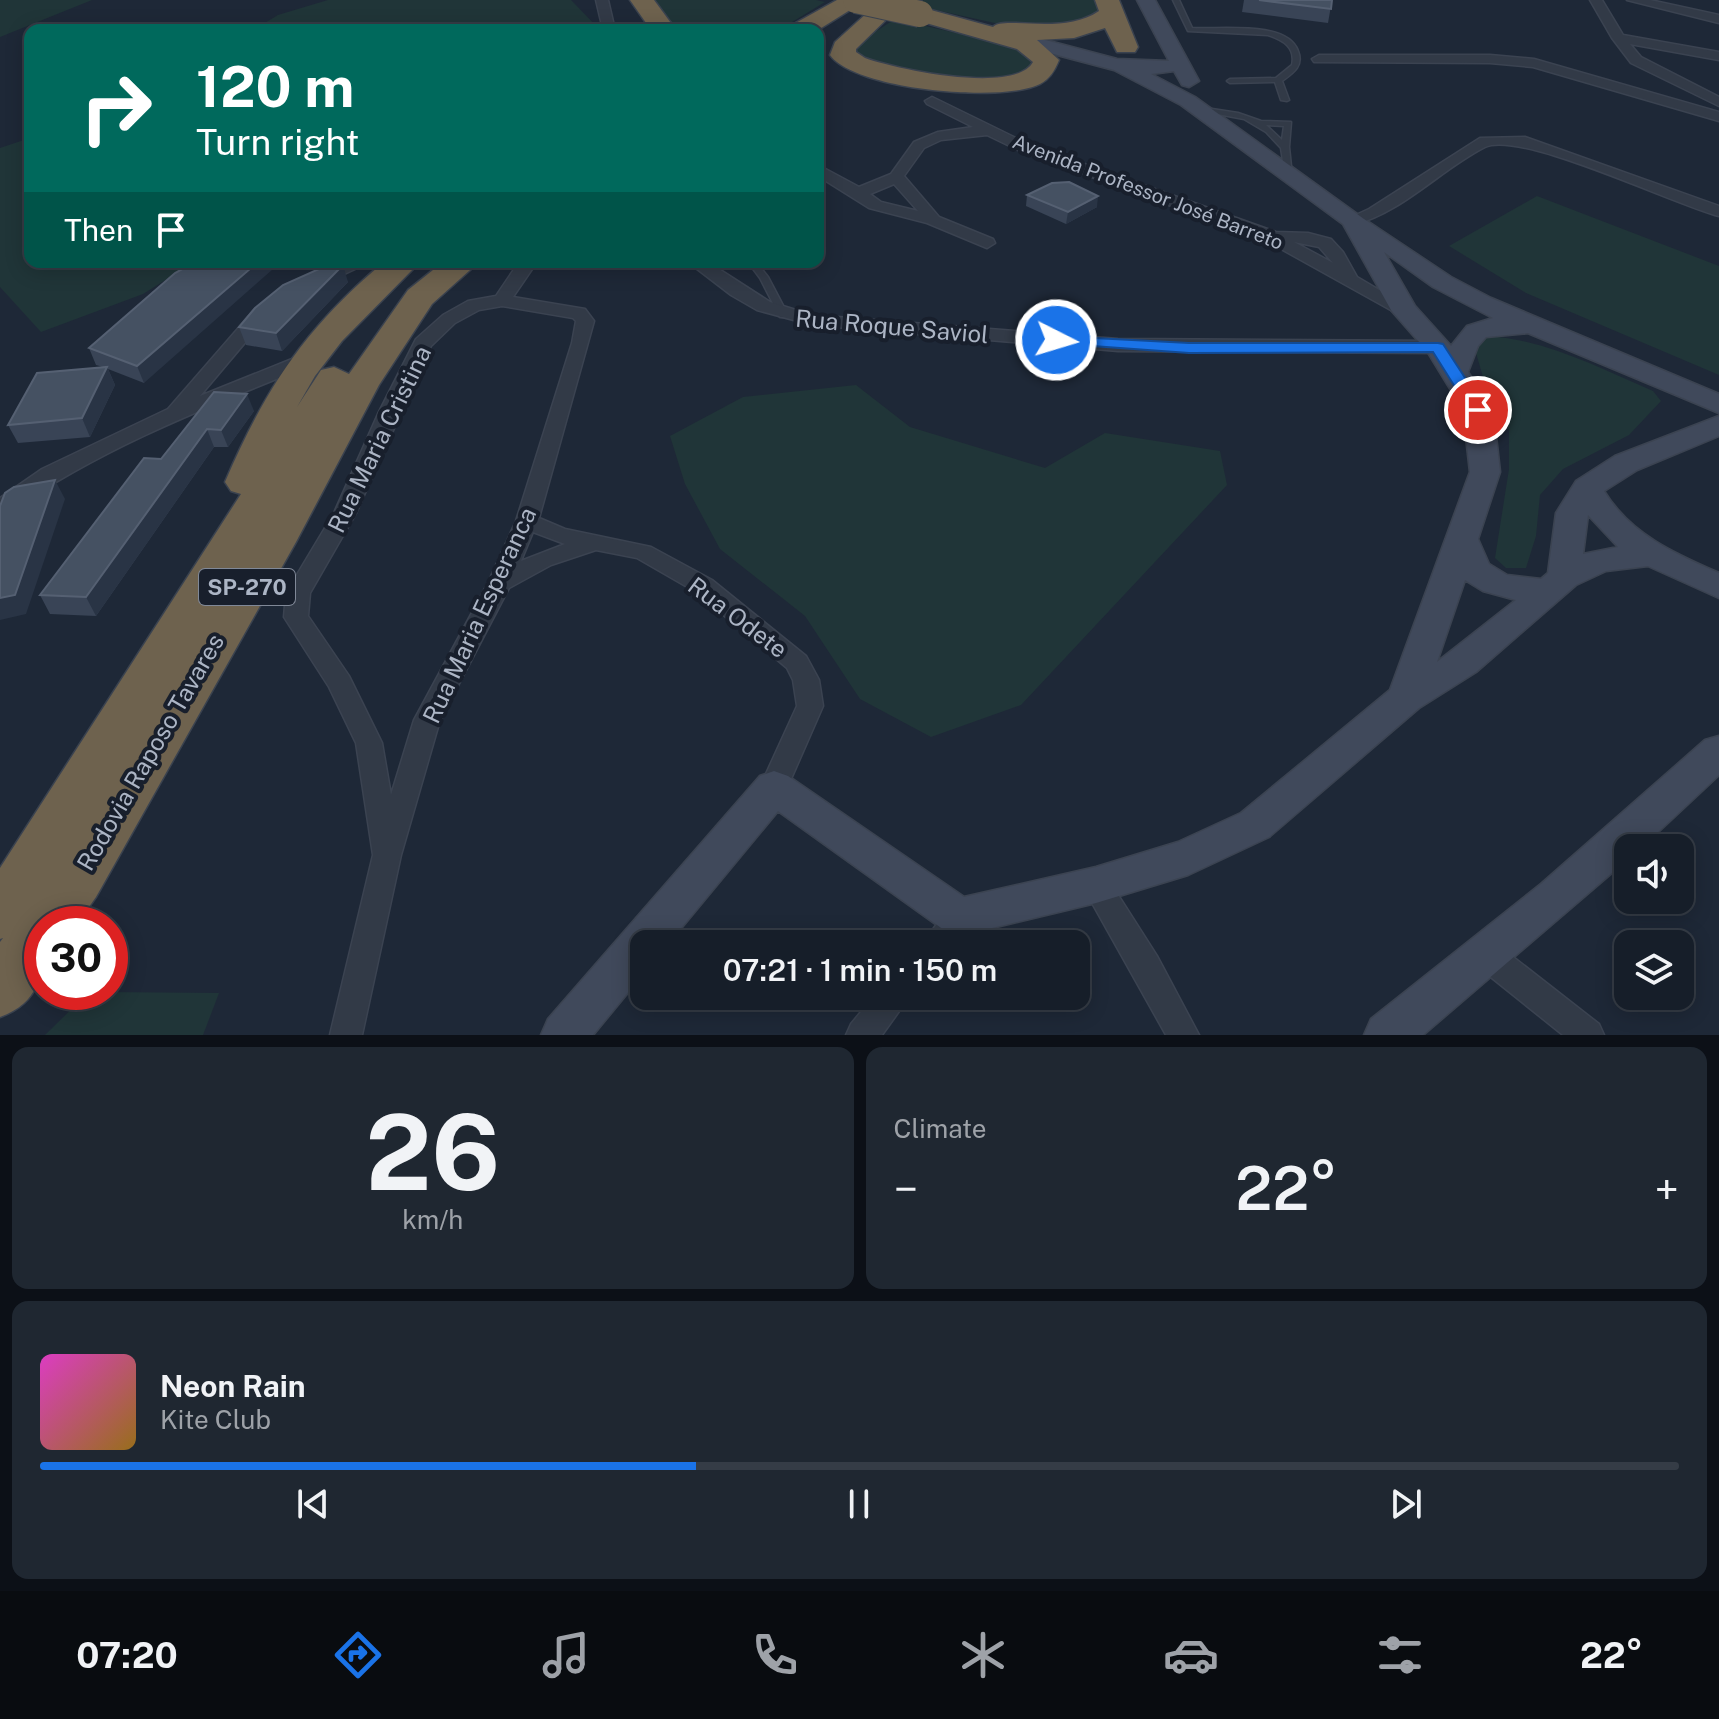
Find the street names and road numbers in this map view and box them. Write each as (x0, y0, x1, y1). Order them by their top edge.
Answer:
street label: Avenida Professor José Barreto (1009, 129, 1287, 255)
street label: Rua Roque Saviol (794, 304, 990, 348)
street label: Rua Maria Cristina (322, 341, 436, 537)
street label: Rua Maria Esperanca (417, 503, 541, 727)
road number: SP-270 (199, 569, 295, 605)
street label: Rua Odete (683, 571, 793, 663)
street label: Rodovia Raposo Tavares (71, 629, 229, 875)

